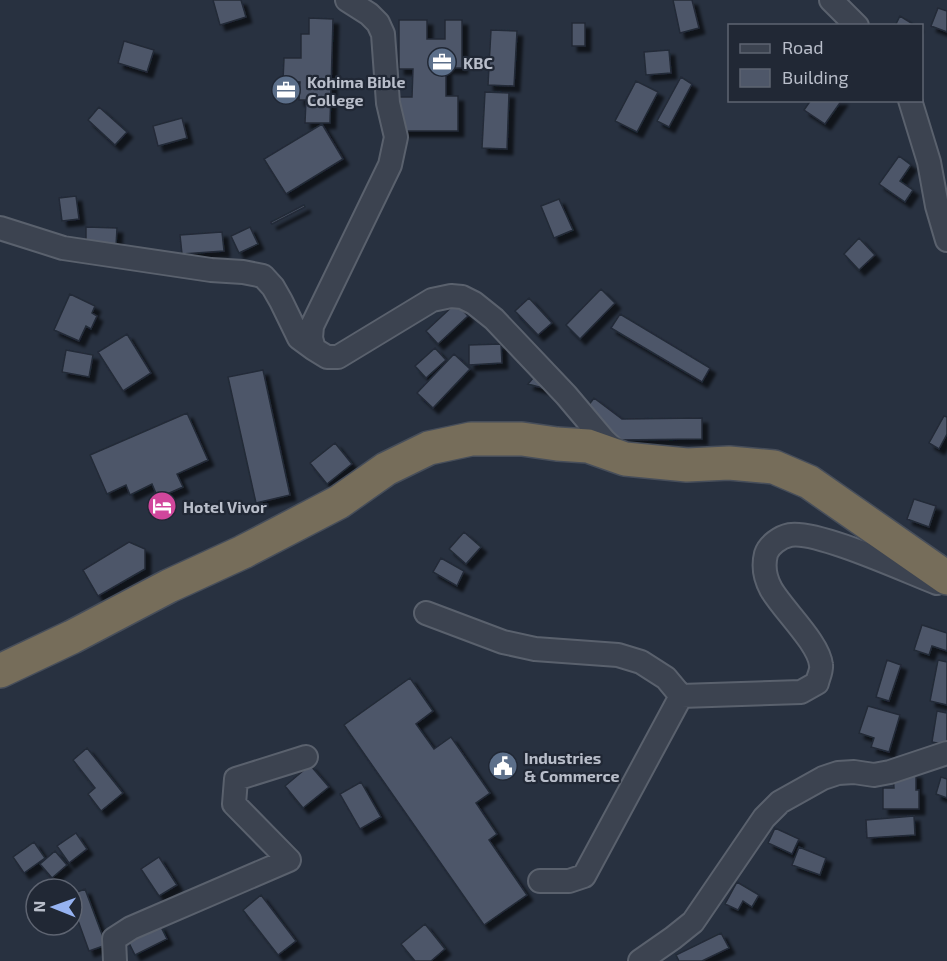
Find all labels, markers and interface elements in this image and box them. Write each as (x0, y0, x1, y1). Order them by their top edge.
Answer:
legend (728, 24, 923, 102)
text: Road (782, 36, 823, 58)
office icon: KBC (426, 46, 458, 78)
place label: KBC (463, 53, 493, 72)
text: Building (782, 66, 849, 88)
place label: Kohima Bible College (307, 72, 405, 109)
office icon: Kohima Bible College (270, 74, 302, 106)
hotel icon: Hotel Vivor (146, 490, 178, 522)
place label: Hotel Vivor (183, 497, 267, 516)
place label: Industries & Commerce (524, 748, 620, 785)
public building icon: Industries & Commerce (487, 750, 519, 782)
north arrow (24, 877, 84, 937)
text: N (29, 901, 48, 913)

